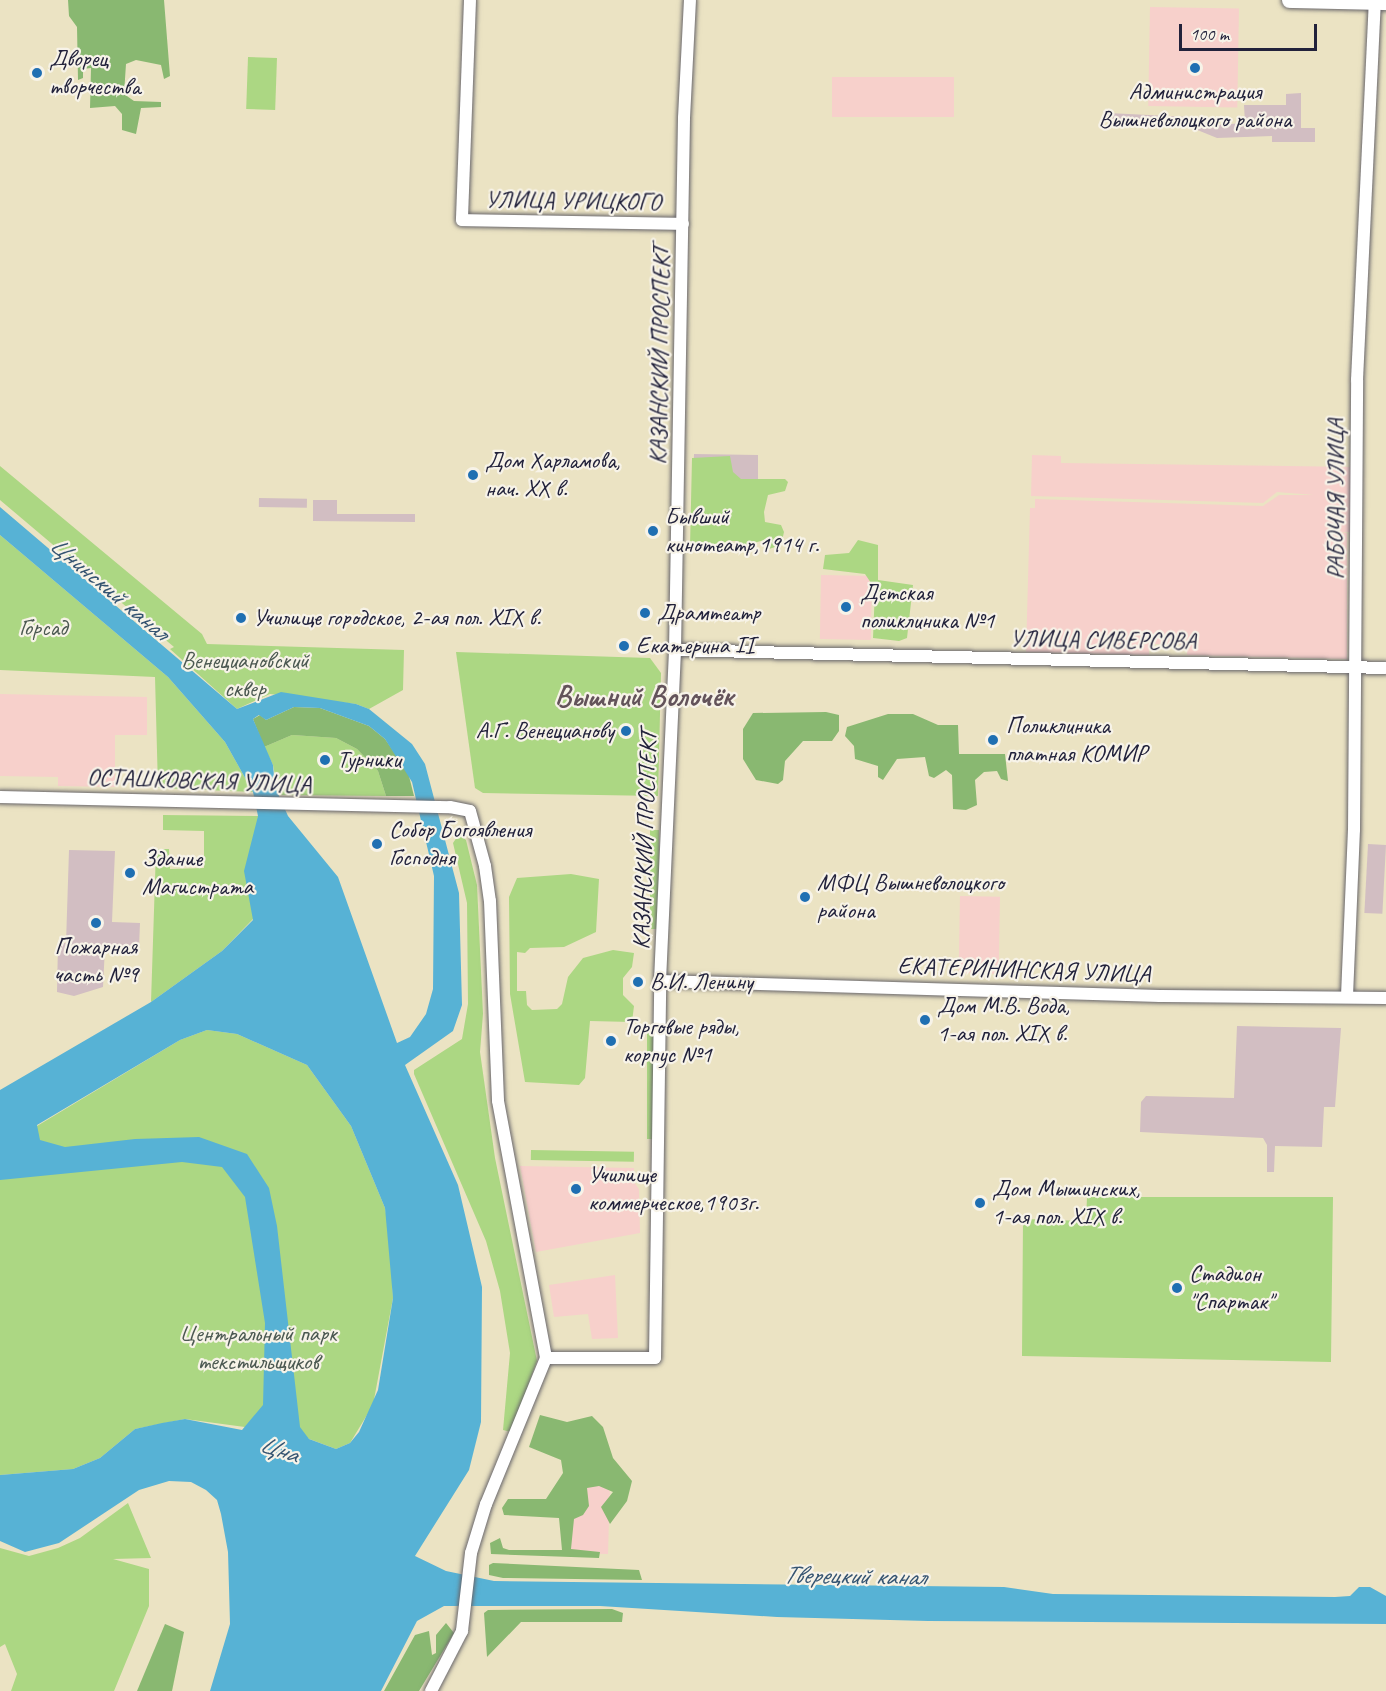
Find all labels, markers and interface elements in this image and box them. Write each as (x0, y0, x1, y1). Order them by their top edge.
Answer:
scale bar (1182, 12, 1320, 50)
text: 100 m (1190, 23, 1229, 45)
place label: Дворец творчества (49, 45, 140, 101)
marker: Администрация Вышневолоцкого района (1188, 61, 1202, 75)
marker: Дворец творчества (30, 66, 44, 80)
place label: Администрация Вышневолоцкого района (1098, 78, 1292, 134)
street label: УЛИЦА УРИЦКОГО (485, 185, 661, 217)
street label: КАЗАНСКИЙ ПРОСПЕКТ (644, 245, 676, 465)
street label: РАБОЧАЯ УЛИЦА (1322, 419, 1350, 579)
place label: Дом Харламова, нач. XX в. (485, 447, 621, 503)
marker: Дом Харламова, нач. XX в. (466, 468, 480, 482)
place label: Бывший кинотеатр,1914 г. (665, 503, 819, 559)
marker: Бывший кинотеатр,1914 г. (646, 524, 660, 538)
water label: Цнинский канал (43, 529, 175, 647)
place label: Детская поликлиника №1 (860, 579, 994, 635)
marker: Детская поликлиника №1 (837, 598, 855, 616)
place label: Драмтеатр (657, 599, 760, 627)
place label: Училище городское, 2-ая пол. XIX в. (253, 604, 541, 632)
marker: Драмтеатр (638, 606, 652, 620)
marker: Училище городское, 2-ая пол. XIX в. (234, 611, 248, 625)
park label: Горсад (19, 614, 67, 642)
street label: УЛИЦА СИВЕРСОВА (1011, 624, 1195, 656)
place label: Екатерина II (636, 632, 754, 660)
marker: Екатерина II (617, 639, 631, 653)
park label: Венециановский сквер (181, 647, 309, 703)
district label: Вышний Волочёк (555, 678, 733, 714)
place label: Поликлиника платная КОМИР (1006, 712, 1147, 768)
place label: А.Г. Венецианову (476, 717, 614, 745)
marker: А.Г. Венецианову (619, 724, 633, 738)
street label: КАЗАНСКИЙ ПРОСПЕКТ (627, 730, 663, 950)
marker: Поликлиника платная КОМИР (984, 731, 1002, 749)
place label: Турники (337, 746, 401, 774)
marker: Турники (318, 753, 332, 767)
street label: ОСТАШКОВСКАЯ УЛИЦА (87, 763, 311, 799)
place label: Собор Богоявления Господня (389, 816, 535, 872)
marker: Собор Богоявления Господня (370, 837, 384, 851)
place label: Здание Магистрата (142, 845, 253, 901)
marker: Здание Магистрата (123, 866, 137, 880)
place label: МФЦ Вышневолоцкого района (817, 869, 1004, 925)
marker: МФЦ Вышневолоцкого района (798, 890, 812, 904)
marker: Пожарная часть №9 (89, 916, 103, 930)
place label: Пожарная часть №9 (54, 933, 138, 989)
street label: ЕКАТЕРИНИНСКАЯ УЛИЦА (897, 951, 1151, 989)
place label: В.И. Ленину (650, 968, 753, 996)
marker: В.И. Ленину (631, 975, 645, 989)
place label: Дом М.В. Вода, 1-ая пол. XIX в. (937, 992, 1070, 1048)
place label: Торговые ряды, корпус №1 (623, 1013, 741, 1069)
marker: Дом М.В. Вода, 1-ая пол. XIX в. (918, 1013, 932, 1027)
marker: Торговые ряды, корпус №1 (604, 1034, 618, 1048)
place label: Училище коммерческое,1903г. (588, 1161, 759, 1217)
place label: Дом Мышинских, 1-ая пол. XIX в. (992, 1175, 1140, 1231)
marker: Училище коммерческое,1903г. (569, 1182, 583, 1196)
marker: Дом Мышинских, 1-ая пол. XIX в. (973, 1196, 987, 1210)
place label: Стадион "Спартак" (1189, 1260, 1273, 1316)
marker: Стадион "Спартак" (1170, 1281, 1184, 1295)
park label: Центральный парк текстильщиков (179, 1320, 337, 1376)
water label: Цна (255, 1428, 303, 1470)
water label: Тверецкий канал (783, 1559, 925, 1593)

